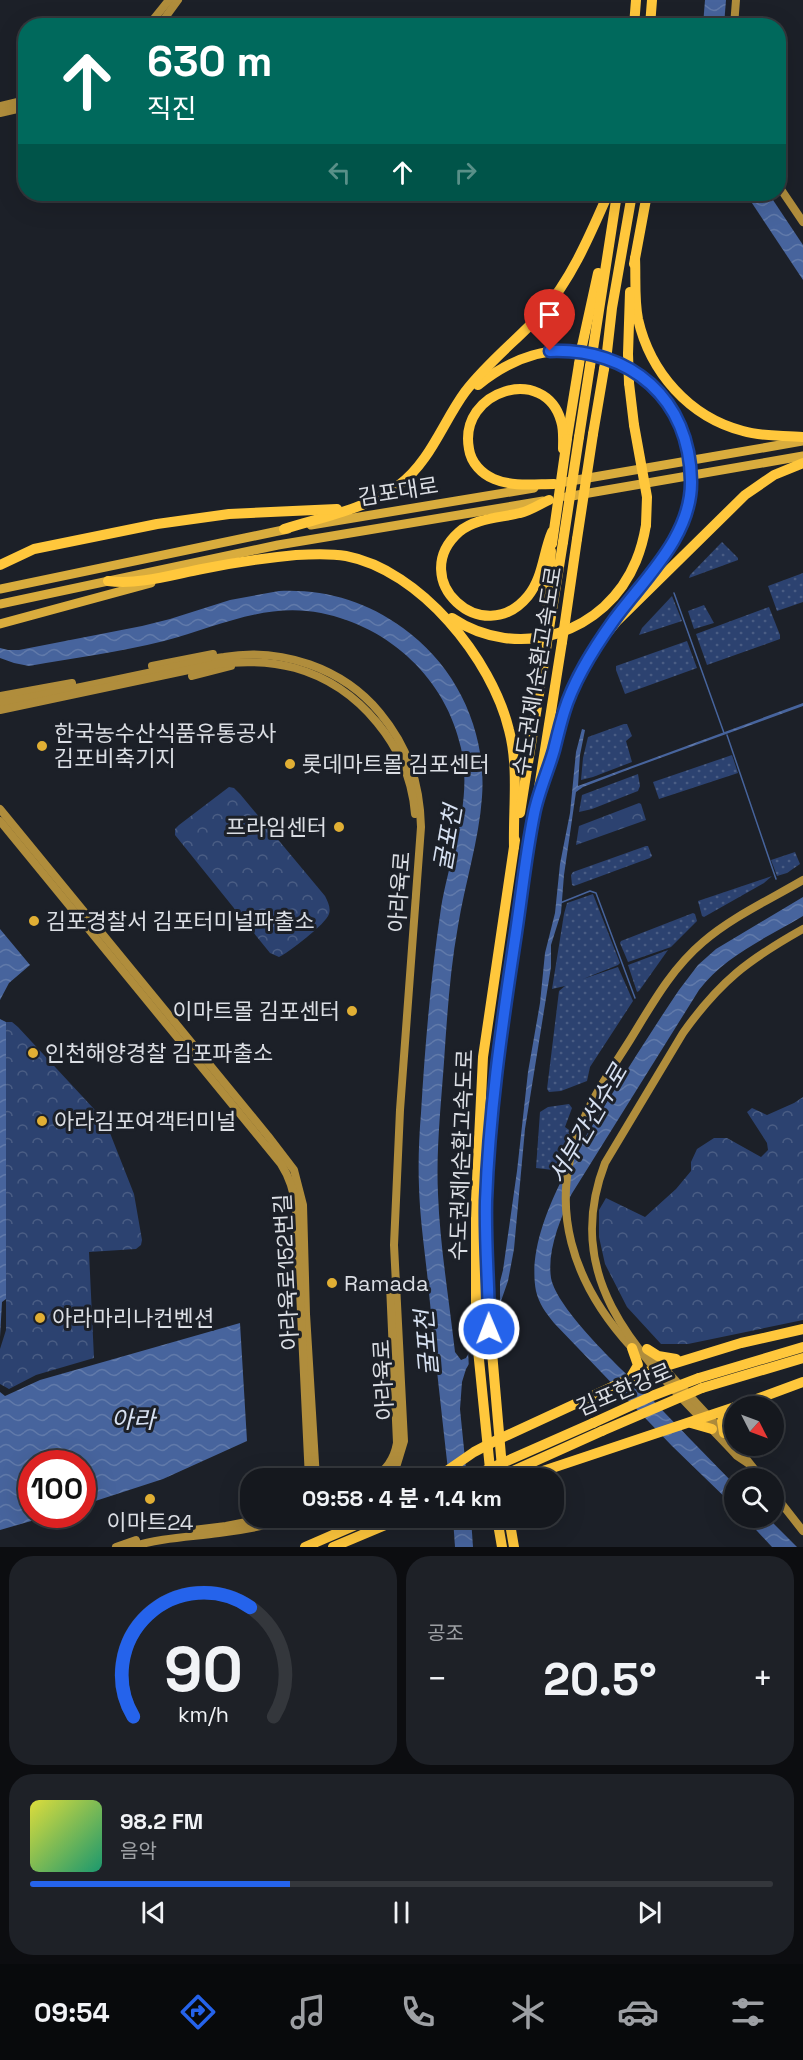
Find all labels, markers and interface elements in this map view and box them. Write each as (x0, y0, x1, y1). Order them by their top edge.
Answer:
text: 630 m (147, 35, 272, 88)
icon: ahead (48, 42, 126, 120)
text: 직진 (147, 91, 197, 126)
icon: left (323, 156, 356, 189)
icon: ahead (386, 156, 419, 189)
icon: right (449, 156, 482, 189)
pin (524, 289, 575, 351)
icon: arrive (533, 298, 566, 331)
street label: 김포대로 (356, 471, 440, 511)
street label: 수도권제1순환고속도로 (507, 564, 567, 778)
place label: 한국농수산식품유통공사 김포비축기지 (54, 719, 277, 772)
marker: 한국농수산식품유통공사 김포비축기지 (35, 739, 49, 753)
place label: 롯데마트몰 김포센터 (302, 750, 490, 778)
marker: 롯데마트몰 김포센터 (283, 757, 297, 771)
water label: 굴포천 (426, 800, 469, 873)
place label: 프라임센터 (226, 813, 327, 841)
marker: 프라임센터 (332, 820, 346, 834)
street label: 아라육로 (382, 851, 416, 933)
place label: 김포경찰서 김포터미널파출소 (46, 907, 315, 935)
marker: 김포경찰서 김포터미널파출소 (27, 914, 41, 928)
place label: 이마트몰 김포센터 (172, 997, 340, 1025)
marker: 이마트몰 김포센터 (345, 1004, 359, 1018)
place label: 인천해양경찰 김포파출소 (45, 1039, 273, 1067)
marker: 인천해양경찰 김포파출소 (26, 1046, 40, 1060)
street label: 수도권제1순환고속도로 (443, 1049, 479, 1261)
water label: 서부간선수로 (541, 1058, 635, 1189)
place label: 아라김포여객터미널 (54, 1107, 236, 1135)
marker: 아라김포여객터미널 (35, 1114, 49, 1128)
street label: 아라육로152번길 (268, 1193, 304, 1351)
place label: Ramada (344, 1269, 429, 1297)
marker: Ramada (325, 1276, 339, 1290)
position arrow (457, 1297, 521, 1361)
place label: 아라마리나컨벤션 (52, 1304, 214, 1332)
water label: 굴포천 (408, 1306, 445, 1377)
marker: 아라마리나컨벤션 (33, 1311, 47, 1325)
street label: 아라육로 (367, 1339, 399, 1421)
street label: 김포한강로 (572, 1356, 676, 1422)
north arrow (724, 1396, 784, 1456)
map controls (724, 1396, 784, 1528)
water label: 아라 (111, 1404, 158, 1435)
speed limit sign: 100 (18, 1450, 96, 1528)
button: search (724, 1468, 784, 1528)
text: 09:58 · 4 분 · 1.4 km (302, 1484, 502, 1512)
marker: 이마트24 (143, 1492, 157, 1506)
place label: 이마트24 (106, 1508, 194, 1536)
text: 공조 (427, 1620, 464, 1646)
text: 90 (163, 1630, 242, 1709)
text: 20.5° (543, 1651, 657, 1708)
text: − (427, 1658, 447, 1700)
text: + (753, 1658, 773, 1700)
text: km/h (177, 1702, 229, 1729)
text: 98.2 FM (120, 1807, 203, 1835)
text: 음악 (120, 1838, 157, 1864)
icon: previous (137, 1896, 170, 1929)
icon: pause (385, 1896, 418, 1929)
icon: next (633, 1896, 666, 1929)
icon: directions (177, 1991, 219, 2033)
icon: music (287, 1991, 329, 2033)
icon: phone (397, 1991, 439, 2033)
icon: climate (507, 1991, 549, 2033)
icon: car (617, 1991, 659, 2033)
icon: filters (727, 1991, 769, 2033)
text: 09:54 (34, 1995, 110, 2030)

